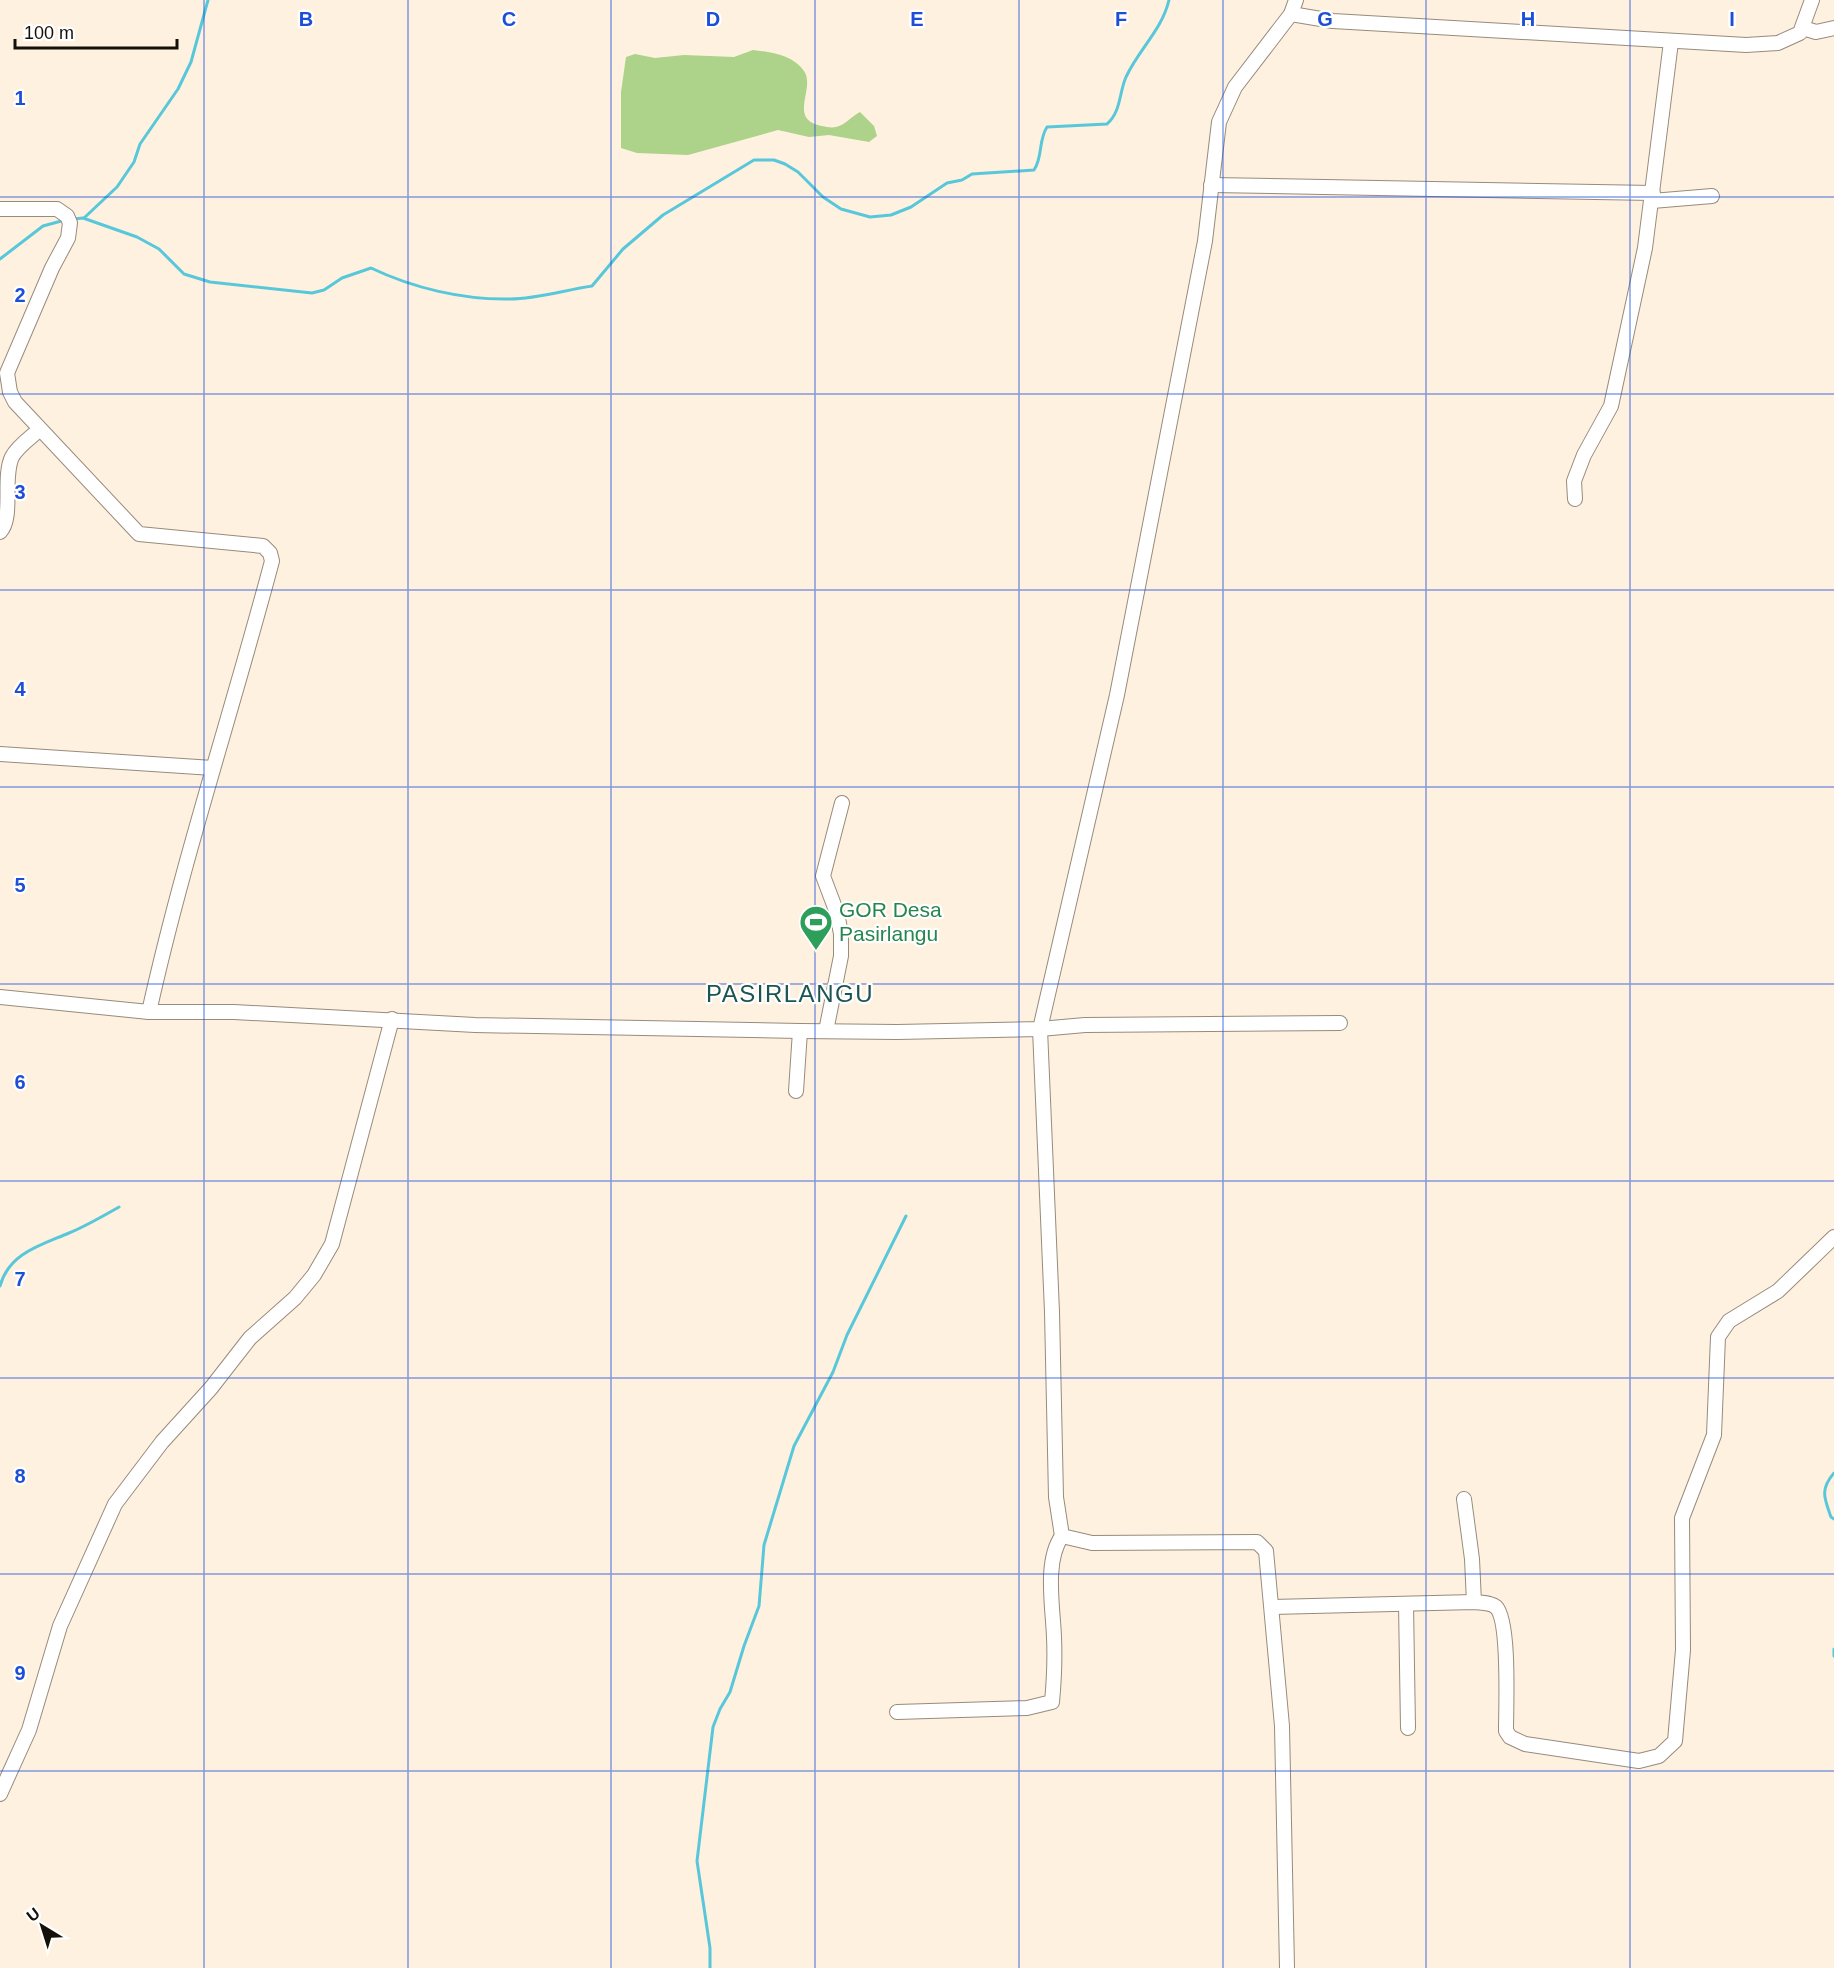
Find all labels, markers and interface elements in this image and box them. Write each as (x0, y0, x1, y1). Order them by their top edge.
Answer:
text: B (299, 8, 313, 30)
text: C (502, 8, 516, 30)
text: D (706, 8, 720, 30)
text: E (910, 8, 924, 30)
text: F (1115, 8, 1127, 30)
text: G (1317, 8, 1333, 30)
text: H (1521, 8, 1535, 30)
text: I (1729, 8, 1735, 30)
scale bar (15, 12, 177, 50)
text: 100 m (24, 23, 74, 43)
text: 1 (14, 87, 26, 109)
text: 2 (14, 284, 26, 306)
text: 3 (14, 481, 26, 503)
text: 4 (14, 678, 26, 700)
text: 5 (14, 874, 26, 896)
place label: GOR Desa Pasirlangu (839, 898, 942, 945)
sports icon: GOR Desa Pasirlangu (798, 904, 834, 951)
district label: PASIRLANGU (706, 980, 874, 1007)
text: 6 (14, 1071, 26, 1093)
text: 7 (14, 1268, 26, 1290)
text: 8 (14, 1465, 26, 1487)
text: 9 (14, 1662, 26, 1684)
north arrow (12, 1896, 72, 1956)
text: U (23, 1904, 43, 1925)

